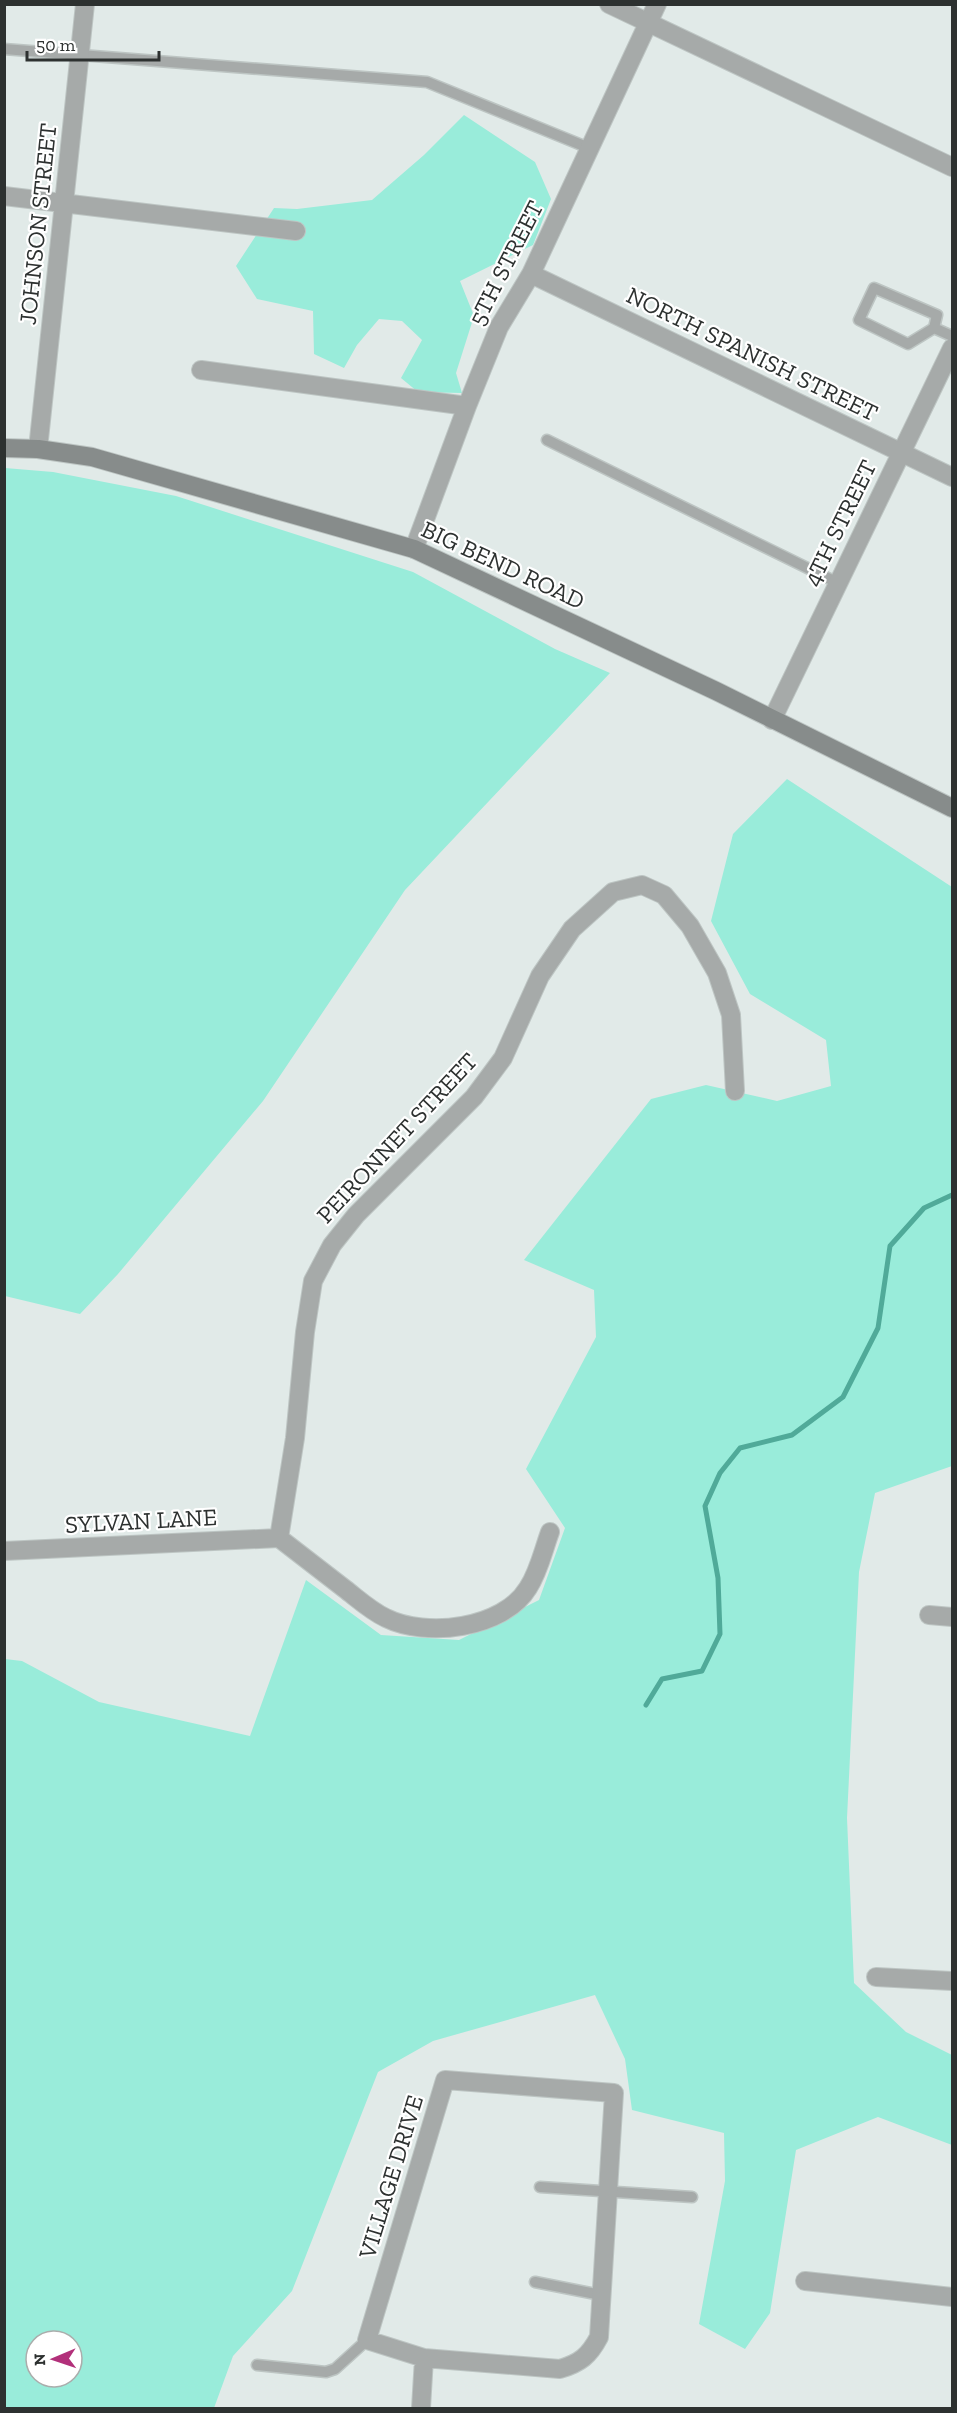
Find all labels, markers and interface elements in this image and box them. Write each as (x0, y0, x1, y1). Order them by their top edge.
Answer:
scale bar (27, 24, 159, 62)
text: 50 m (36, 34, 76, 56)
street label: JOHNSON STREET (13, 122, 63, 326)
street label: 5TH STREET (462, 195, 549, 330)
street label: NORTH SPANISH STREET (622, 280, 883, 427)
street label: 4TH STREET (797, 455, 883, 590)
street label: BIG BEND ROAD (417, 514, 589, 615)
street label: PEIRONNET STREET (310, 1046, 483, 1229)
street label: SYLVAN LANE (64, 1502, 218, 1539)
street label: VILLAGE DRIVE (352, 2092, 429, 2263)
north arrow (24, 2329, 84, 2389)
text: N (30, 2353, 49, 2366)

